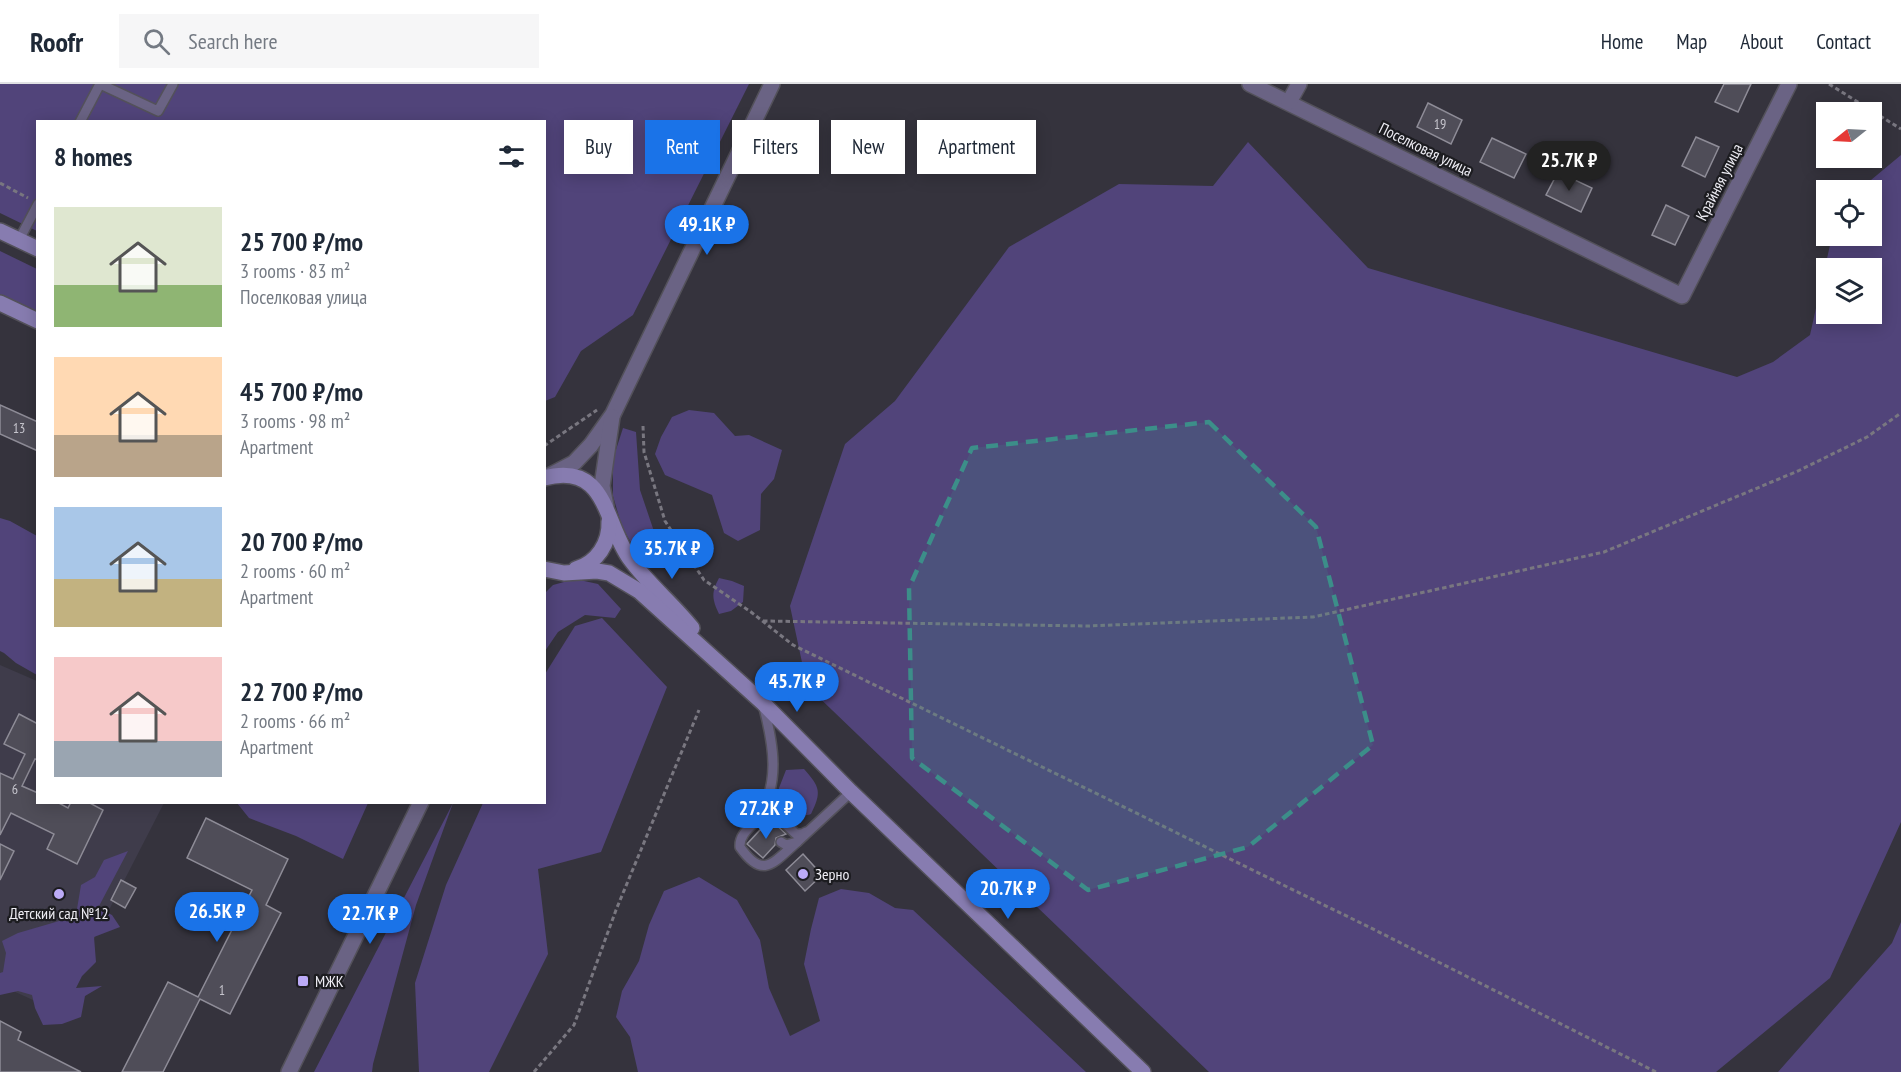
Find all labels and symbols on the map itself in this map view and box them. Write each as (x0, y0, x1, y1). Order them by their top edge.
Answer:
north arrow (1816, 102, 1882, 168)
house number: 19 (1434, 115, 1446, 133)
street label: Поселковая улица (1376, 118, 1476, 180)
street label: Крайняя улица (1691, 140, 1747, 224)
pin: 25.7K ₽ (1514, 141, 1624, 192)
pin: 49.1K ₽ (652, 205, 762, 256)
house number: 13 (13, 419, 25, 437)
pin: 35.7K ₽ (617, 529, 727, 580)
pin: 45.7K ₽ (742, 662, 852, 713)
house number: 6 (12, 780, 18, 798)
pin: 27.2K ₽ (711, 789, 821, 840)
place label: Зерно (815, 864, 849, 884)
marker: Зерно (796, 867, 810, 881)
pin: 20.7K ₽ (953, 869, 1063, 920)
marker: Детский сад №12 (52, 887, 66, 901)
pin: 26.5K ₽ (162, 892, 272, 943)
pin: 22.7K ₽ (315, 894, 425, 945)
place label: Детский сад №12 (9, 903, 109, 923)
place label: МЖК (315, 971, 344, 991)
marker: МЖК (296, 974, 310, 988)
house number: 1 (219, 981, 225, 999)

